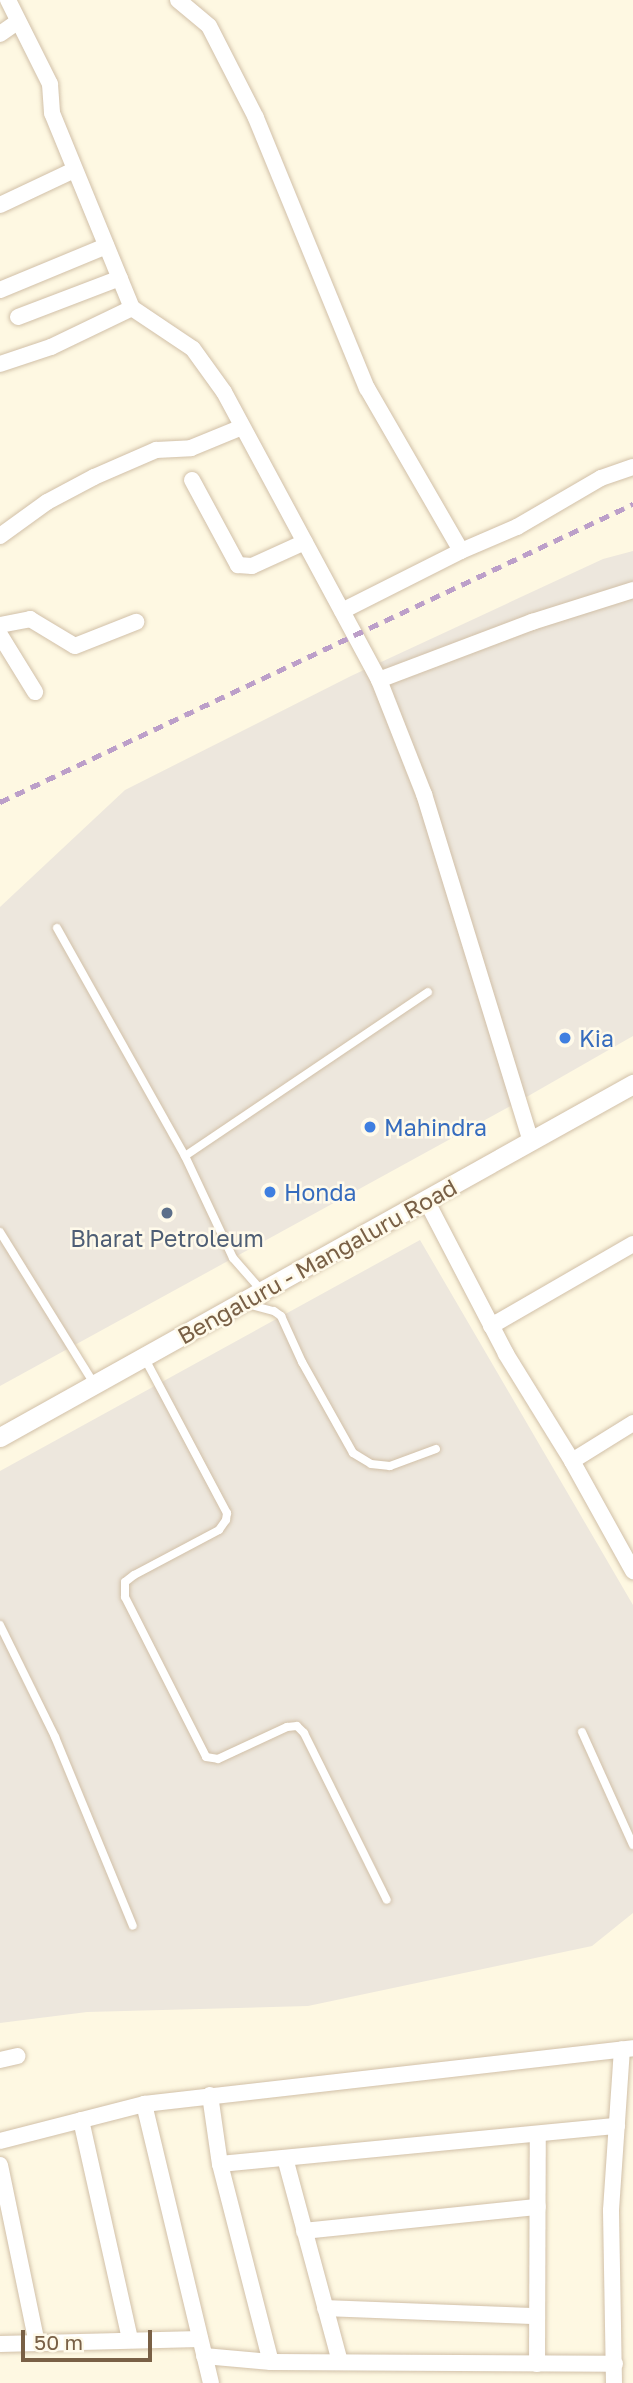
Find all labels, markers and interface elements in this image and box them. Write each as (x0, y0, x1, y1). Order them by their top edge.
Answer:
place label: Kia (579, 1024, 614, 1052)
marker: Kia (557, 1030, 573, 1046)
place label: Mahindra (384, 1113, 487, 1141)
marker: Mahindra (362, 1119, 378, 1135)
street label: Bengaluru - Mangaluru Road (173, 1173, 461, 1349)
place label: Honda (284, 1178, 357, 1206)
marker: Honda (262, 1184, 278, 1200)
marker: Bharat Petroleum (159, 1205, 175, 1221)
place label: Bharat Petroleum (70, 1224, 264, 1252)
scale bar (24, 2316, 156, 2360)
text: 50 m (34, 2329, 83, 2355)

